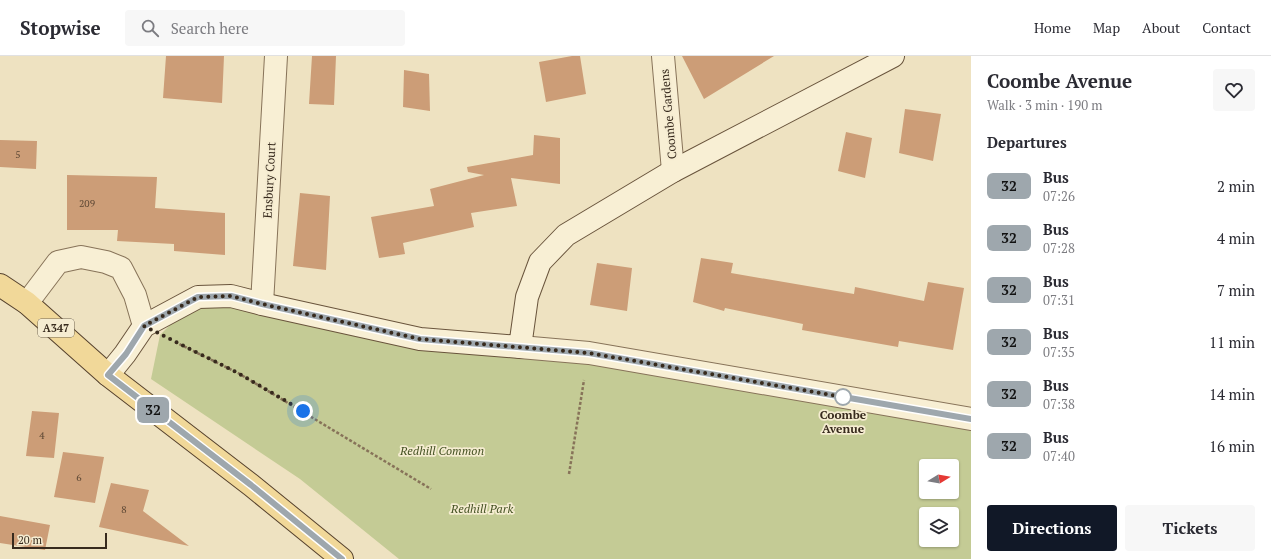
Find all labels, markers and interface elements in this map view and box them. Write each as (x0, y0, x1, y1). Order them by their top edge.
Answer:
search box (125, 10, 405, 46)
text: Stopwise (20, 15, 101, 40)
icon: search (139, 17, 161, 39)
text: Search here (171, 18, 249, 38)
text: Home (1034, 18, 1071, 37)
text: Map (1093, 18, 1120, 37)
text: About (1142, 18, 1180, 37)
text: Contact (1202, 18, 1251, 37)
street label: Coombe Gardens (657, 68, 679, 160)
text: Coombe Avenue (987, 68, 1132, 93)
button: heart (1213, 69, 1255, 111)
text: Walk · 3 min · 190 m (987, 96, 1102, 114)
text: Departures (987, 132, 1067, 152)
street label: Ensbury Court (260, 141, 279, 219)
house number: 5 (15, 148, 21, 161)
text: Bus (1043, 167, 1069, 187)
text: 32 (1001, 176, 1017, 195)
text: 2 min (1217, 176, 1255, 196)
text: 07:26 (1043, 187, 1075, 205)
house number: 209 (79, 197, 95, 210)
text: Bus (1043, 219, 1069, 239)
text: 32 (1001, 228, 1017, 247)
text: 4 min (1217, 228, 1255, 248)
text: 07:28 (1043, 239, 1075, 257)
text: Bus (1043, 271, 1069, 291)
text: 32 (1001, 280, 1017, 299)
text: 7 min (1217, 280, 1255, 300)
text: 07:31 (1043, 291, 1075, 309)
road number: A347 (38, 319, 74, 337)
text: Bus (1043, 323, 1069, 343)
text: 32 (1001, 332, 1017, 351)
text: 11 min (1209, 332, 1255, 352)
text: 07:35 (1043, 343, 1075, 361)
text: Bus (1043, 375, 1069, 395)
text: 32 (1001, 384, 1017, 403)
text: 14 min (1209, 384, 1255, 404)
marker: Coombe Avenue (834, 388, 852, 406)
text: 07:38 (1043, 395, 1075, 413)
line badge: 32 (135, 397, 171, 423)
text: 32 (145, 400, 161, 419)
your location (293, 401, 313, 421)
place label: Coombe Avenue (820, 407, 867, 436)
text: Bus (1043, 427, 1069, 447)
house number: 4 (39, 429, 45, 442)
text: 32 (1001, 436, 1017, 455)
text: 16 min (1209, 436, 1255, 456)
park label: Redhill Common (399, 443, 484, 458)
text: 07:40 (1043, 447, 1075, 465)
north arrow (919, 459, 959, 499)
map controls (919, 459, 959, 547)
house number: 6 (76, 471, 82, 484)
park label: Redhill Park (450, 501, 513, 516)
house number: 8 (121, 503, 127, 516)
button: Directions (987, 505, 1117, 551)
button: Tickets (1125, 505, 1255, 551)
button: layers (919, 507, 959, 547)
scale bar (12, 531, 107, 550)
text: 20 m (18, 533, 42, 547)

